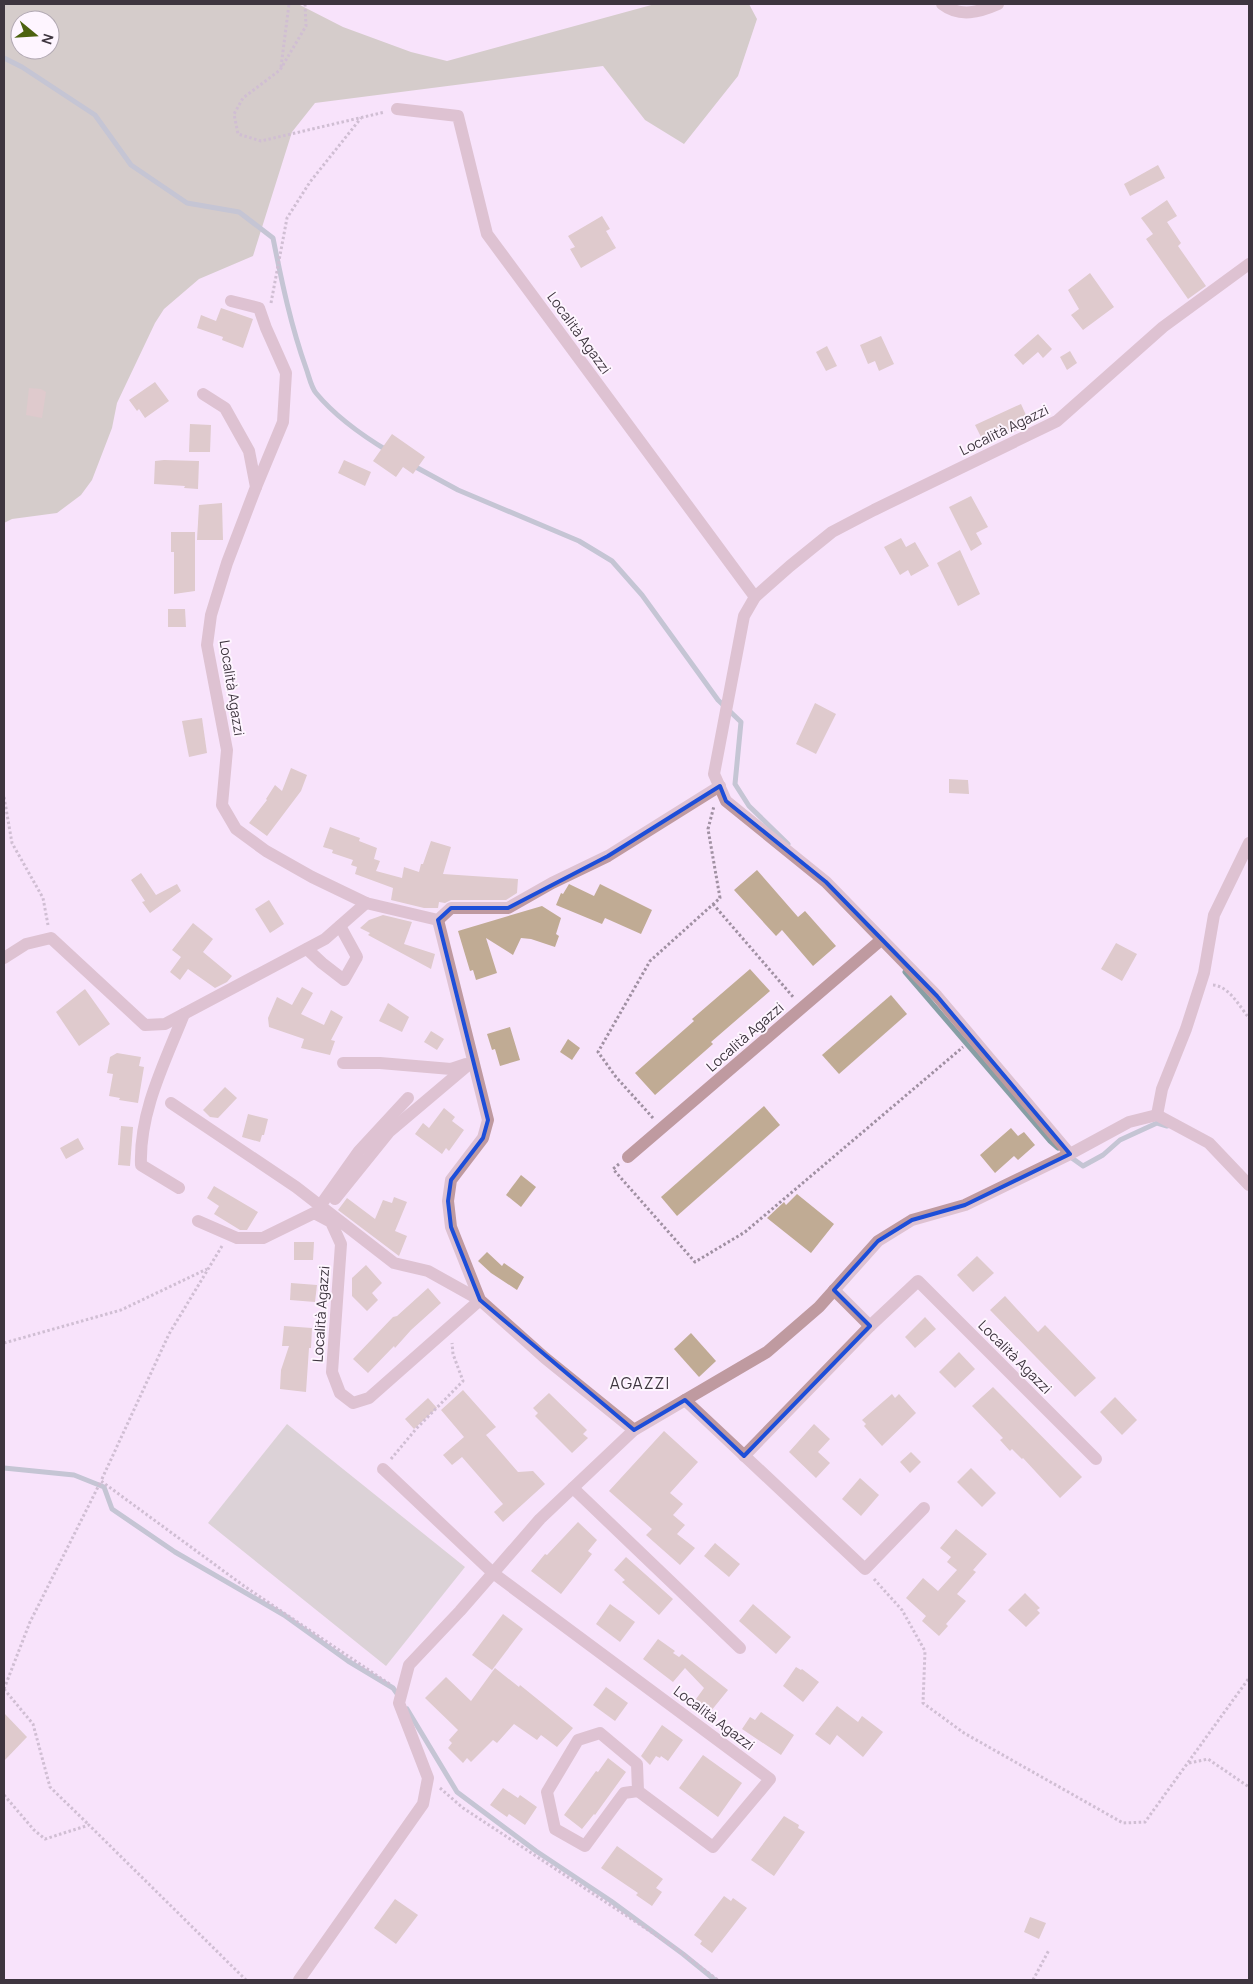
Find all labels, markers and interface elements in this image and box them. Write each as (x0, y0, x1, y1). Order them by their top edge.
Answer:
north arrow (10, 10, 60, 60)
text: N (37, 31, 58, 47)
street label: Località Agazzi (543, 288, 616, 377)
street label: Località Agazzi (956, 400, 1051, 459)
street label: Località Agazzi (216, 639, 249, 737)
street label: Località Agazzi (702, 998, 787, 1076)
street label: Località Agazzi (308, 1265, 333, 1363)
street label: Località Agazzi (974, 1316, 1056, 1398)
district label: AGAZZI (610, 1372, 670, 1394)
street label: Località Agazzi (670, 1681, 759, 1754)

